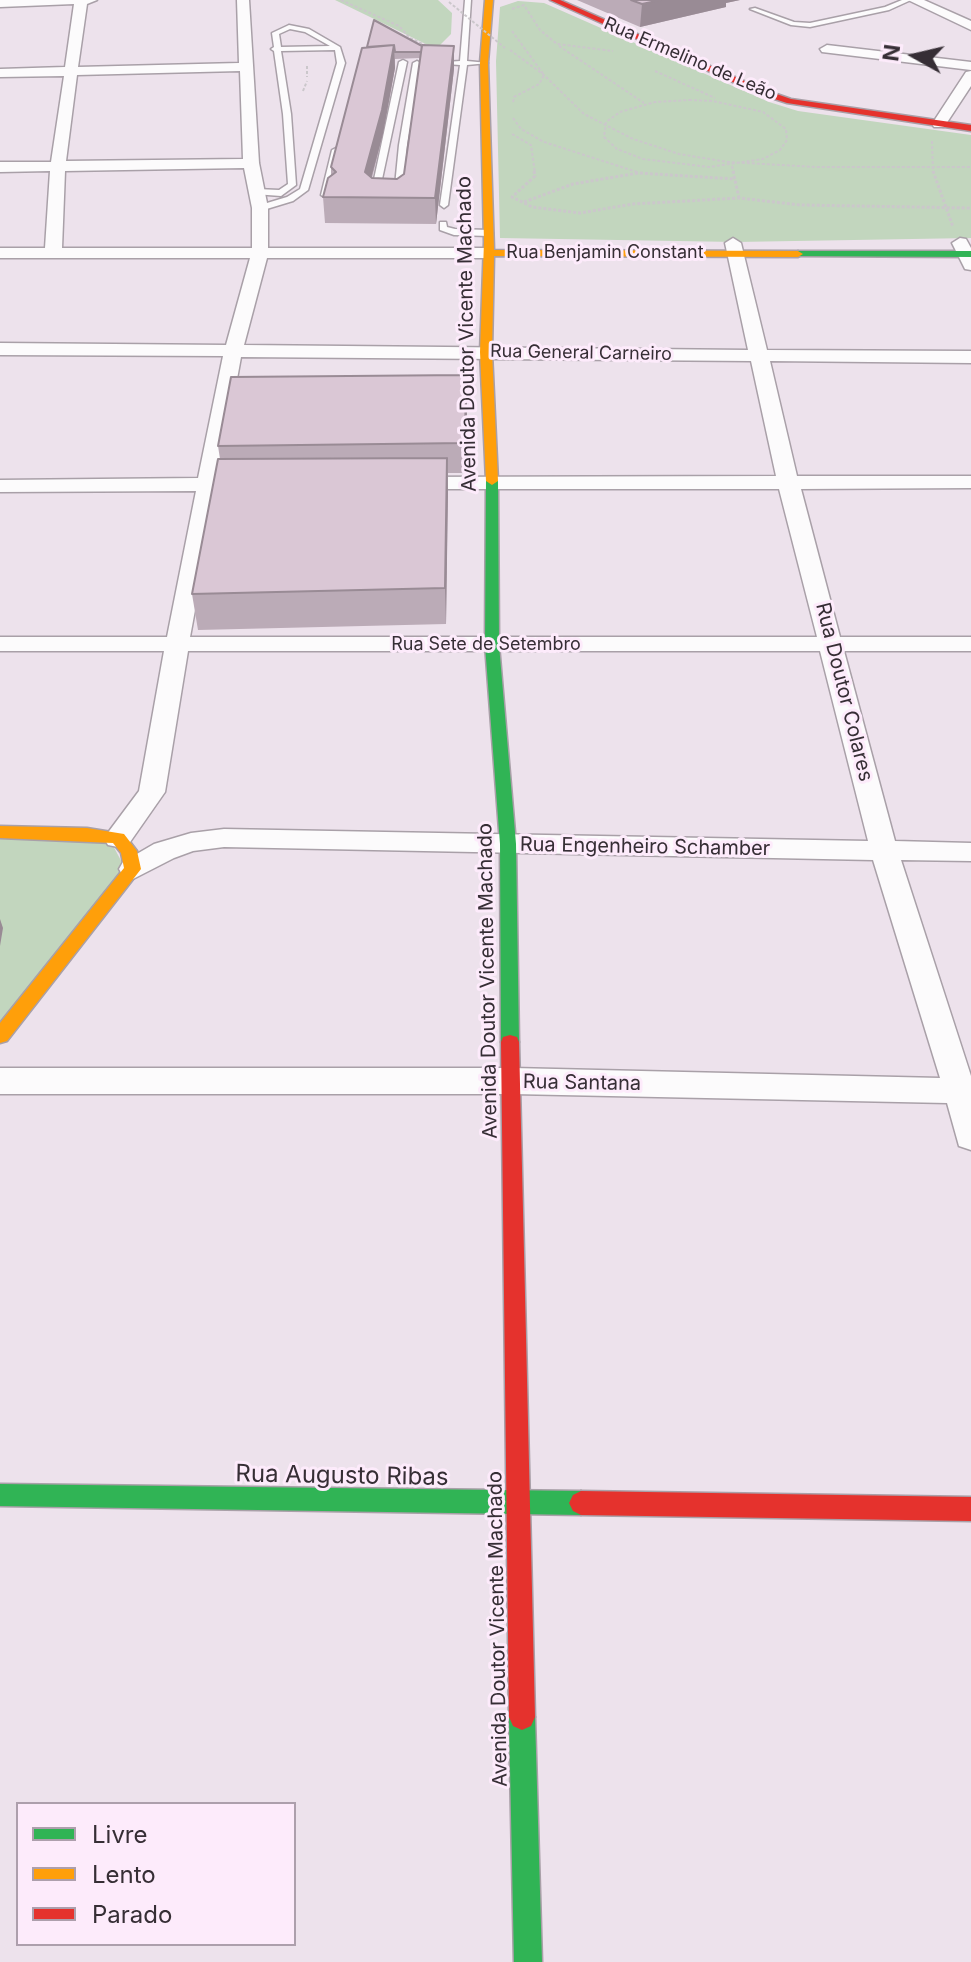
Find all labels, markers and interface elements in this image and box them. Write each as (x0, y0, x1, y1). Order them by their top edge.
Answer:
street label: Rua Ermelino de Leão (601, 13, 779, 105)
north arrow (875, 16, 955, 96)
text: N (877, 43, 905, 63)
street label: Avenida Doutor Vicente Machado (452, 176, 482, 492)
street label: Rua Benjamin Constant (506, 242, 704, 264)
street label: Rua General Carneiro (490, 341, 672, 365)
street label: Rua Doutor Colares (810, 600, 878, 784)
street label: Rua Sete de Setembro (391, 634, 581, 656)
street label: Avenida Doutor Vicente Machado (473, 823, 503, 1139)
street label: Rua Engenheiro Schamber (520, 833, 770, 861)
street label: Rua Santana (523, 1070, 641, 1096)
street label: Rua Augusto Ribas (235, 1460, 449, 1492)
street label: Avenida Doutor Vicente Machado (483, 1471, 513, 1787)
legend (16, 1802, 296, 1946)
text: Livre (92, 1820, 148, 1849)
text: Lento (92, 1860, 156, 1889)
text: Parado (92, 1900, 172, 1929)

